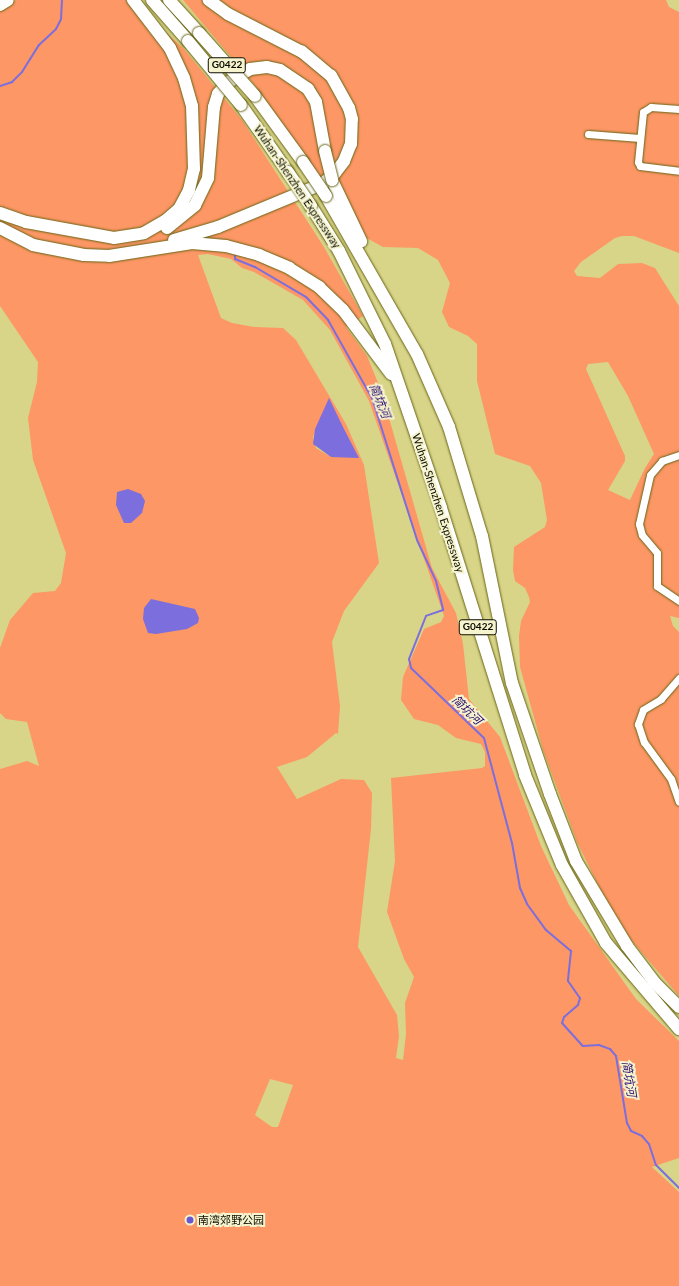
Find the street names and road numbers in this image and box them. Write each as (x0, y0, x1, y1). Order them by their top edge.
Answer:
road number: G0422 (207, 57, 247, 73)
street label: Wuhan-Shenzhen Expressway (251, 123, 343, 251)
street label: Wuhan-Shenzhen Expressway (409, 432, 467, 574)
road number: G0422 (458, 619, 498, 635)

